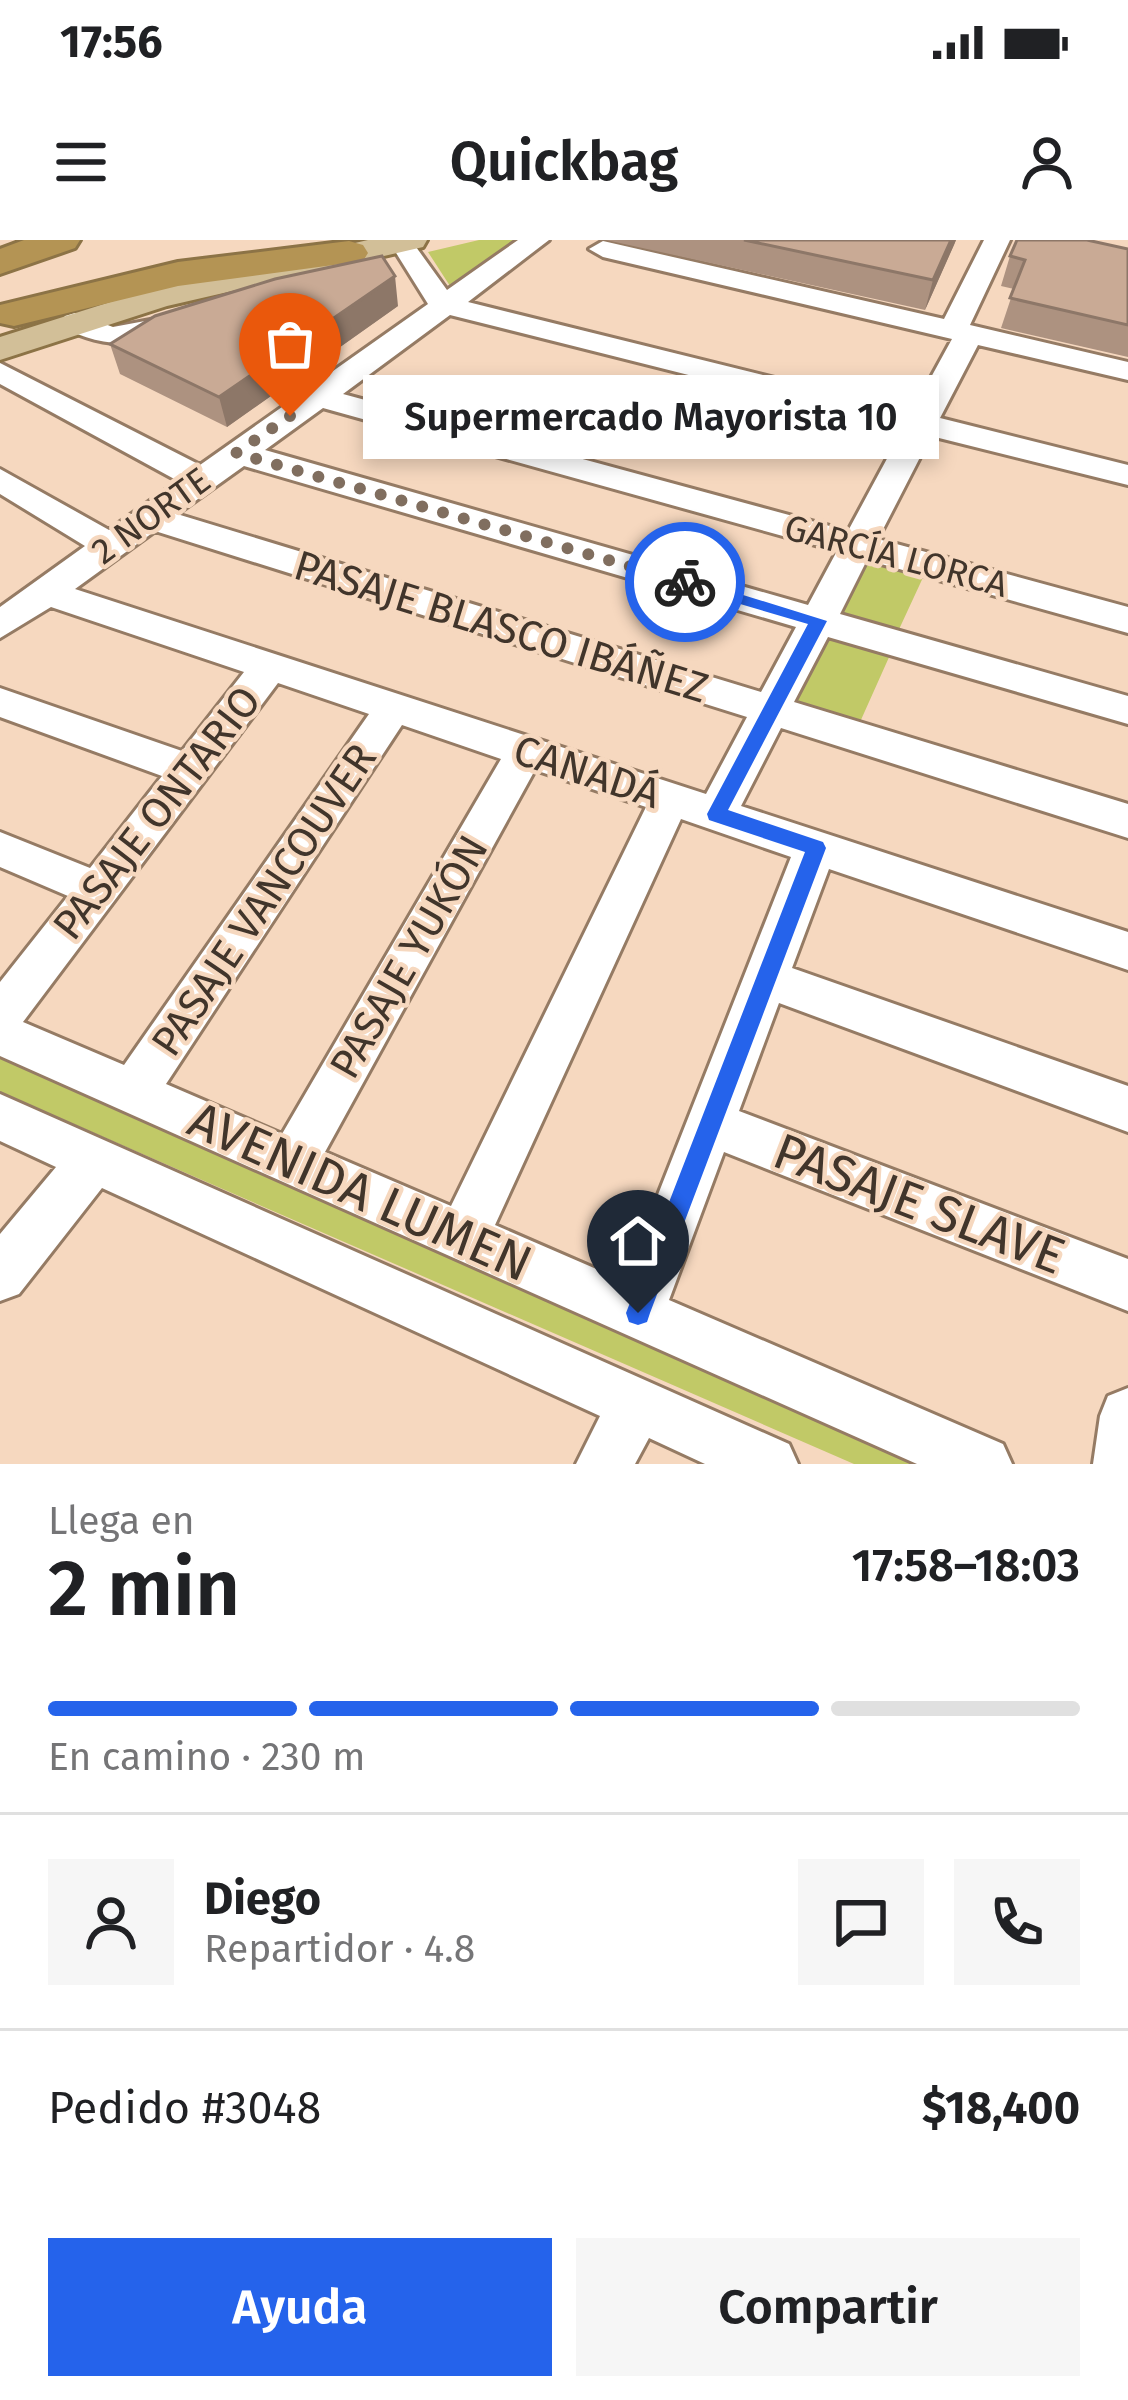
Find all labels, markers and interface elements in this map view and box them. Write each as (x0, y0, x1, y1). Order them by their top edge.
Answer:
text: 17:56 (60, 15, 163, 69)
icon: menu (48, 129, 114, 195)
icon: person (1014, 129, 1080, 195)
text: Quickbag (450, 130, 678, 194)
pin (239, 293, 341, 416)
icon: bag (257, 311, 323, 377)
callout: Supermercado Mayorista 10 (362, 374, 938, 458)
text: Supermercado Mayorista 10 (404, 394, 898, 440)
street label: 2 NORTE (83, 458, 219, 574)
street label: GARCÍA LORCA (780, 504, 1013, 607)
courier (625, 522, 745, 642)
street label: PASAJE BLASCO IBÁÑEZ (288, 540, 714, 714)
icon: bike (652, 549, 718, 615)
street label: PASAJE ONTARIO (43, 676, 271, 950)
street label: CANADÁ (507, 725, 667, 819)
street label: PASAJE VANCOUVER (141, 735, 387, 1065)
street label: PASAJE YUKÓN (319, 827, 499, 1087)
street label: AVENIDA LUMEN (179, 1089, 541, 1295)
street label: PASAJE SLAVE (765, 1120, 1073, 1288)
pin (587, 1190, 689, 1313)
icon: home (605, 1208, 671, 1274)
text: Llega en (48, 1498, 195, 1544)
text: 17:58–18:03 (852, 1539, 1080, 1593)
text: 2 min (48, 1542, 240, 1636)
text: En camino · 230 m (48, 1734, 365, 1780)
button: person (48, 1859, 174, 1985)
button: chat (798, 1859, 924, 1985)
button: phone (954, 1859, 1080, 1985)
text: Diego (204, 1872, 321, 1926)
text: Repartidor · 4.8 (204, 1926, 475, 1972)
text: Pedido #3048 (48, 2081, 321, 2135)
text: $18,400 (922, 2081, 1080, 2135)
button: Ayuda (48, 2238, 552, 2376)
button: Compartir (576, 2238, 1080, 2376)

